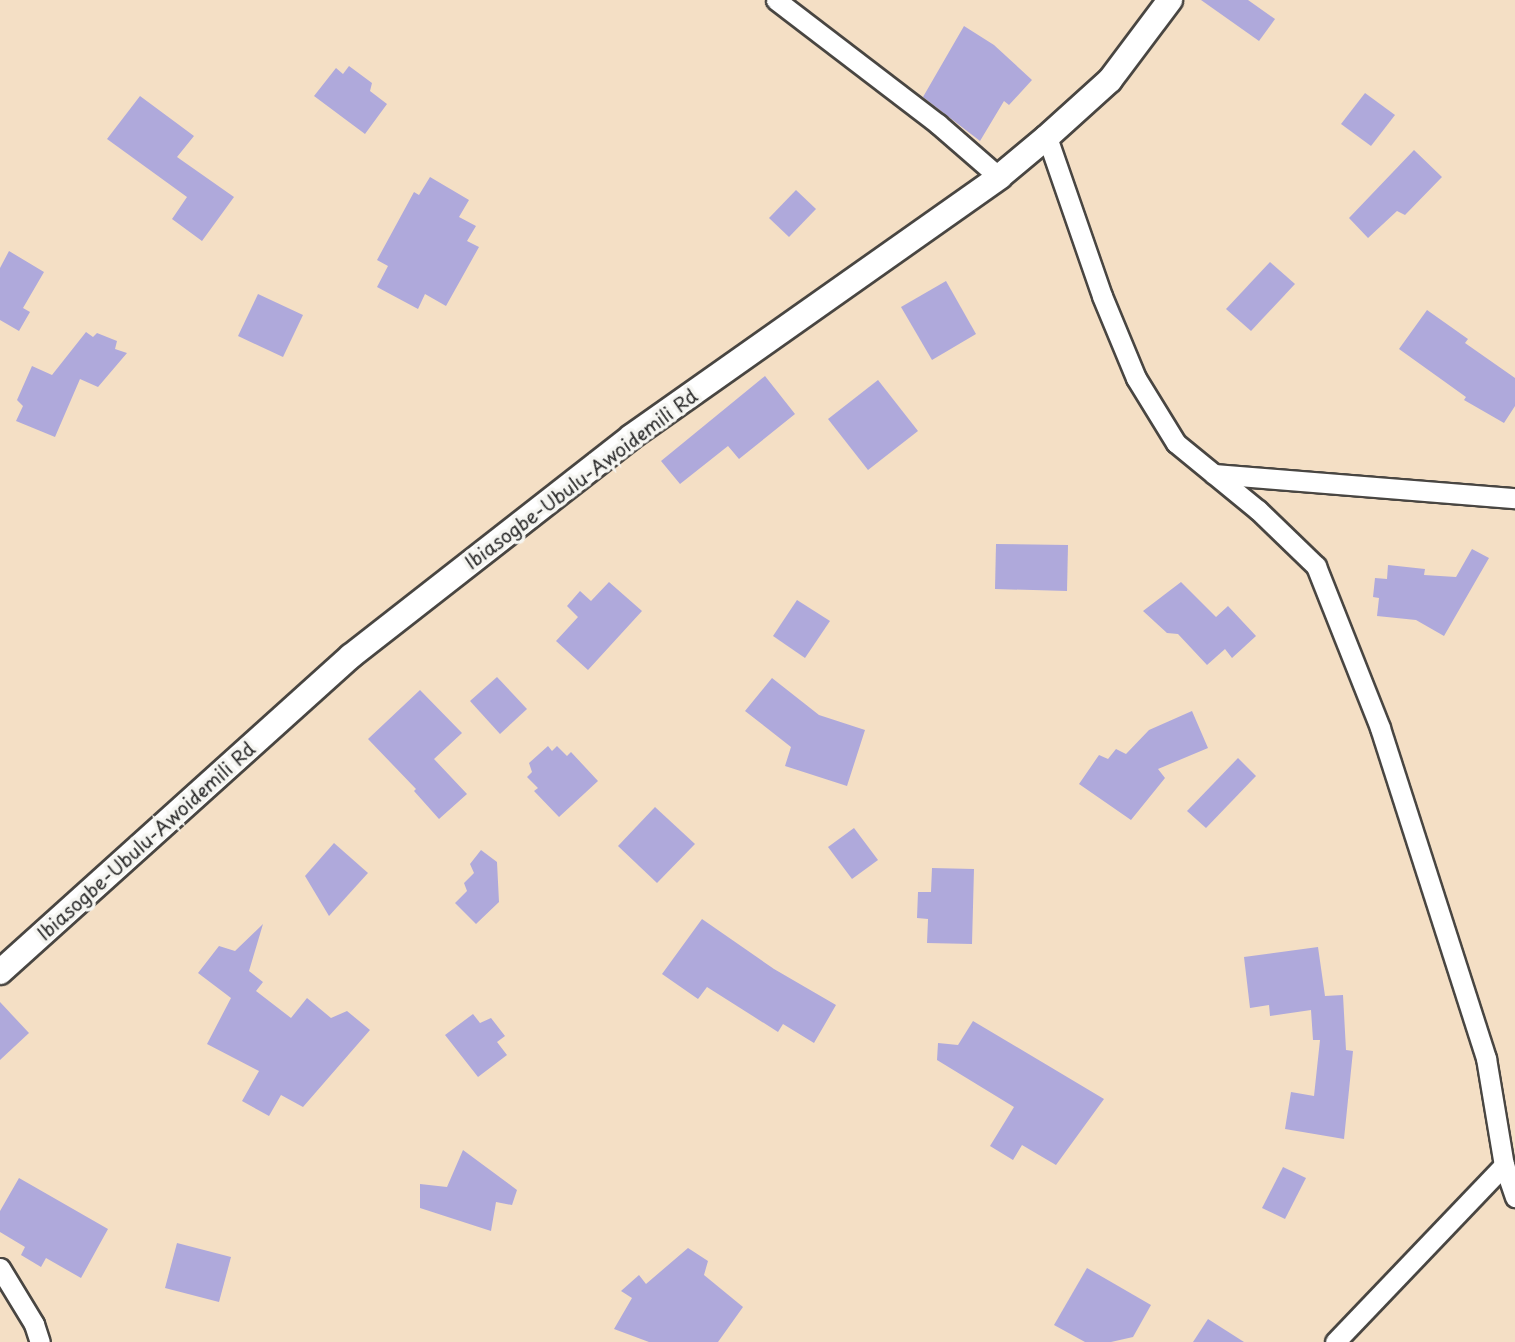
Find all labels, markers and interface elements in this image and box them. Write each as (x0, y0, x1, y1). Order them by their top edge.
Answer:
street label: Ibiasogbe-Ubulu-Awoidemili Rd (460, 384, 702, 574)
street label: Ibiasogbe-Ubulu-Awoidemili Rd (32, 737, 260, 945)

